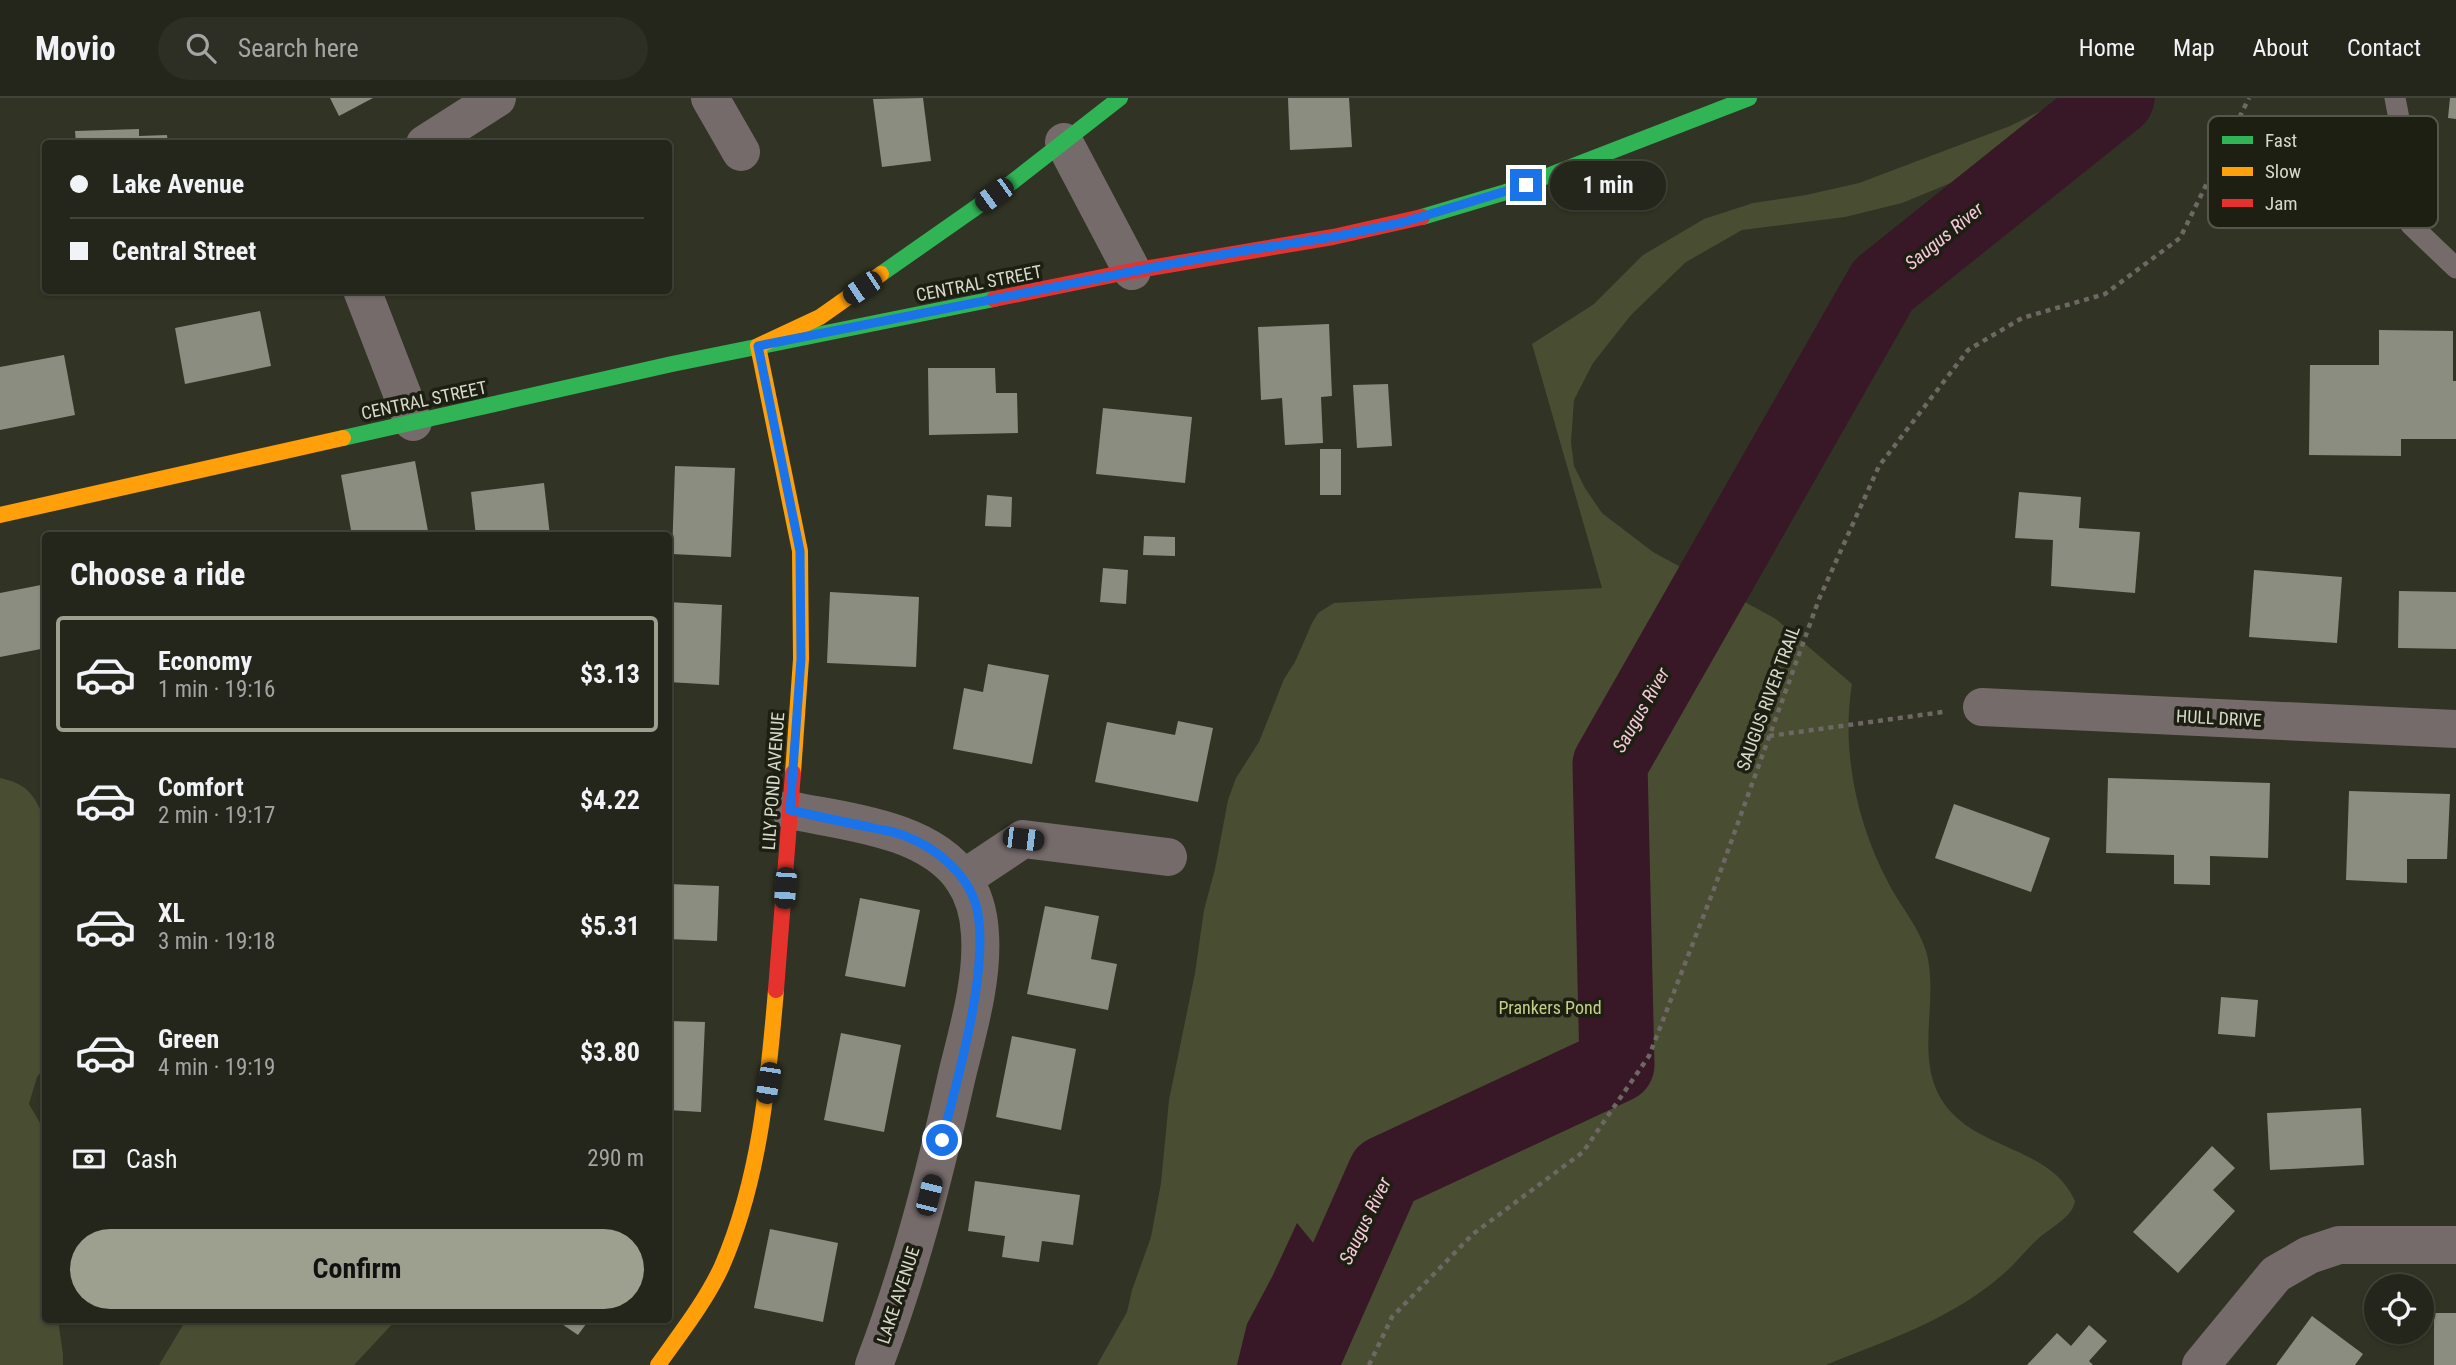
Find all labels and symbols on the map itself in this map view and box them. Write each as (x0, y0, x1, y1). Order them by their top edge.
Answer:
legend (2208, 116, 2438, 228)
text: Fast (2265, 129, 2297, 152)
callout: 1 min (1550, 160, 1666, 210)
text: Slow (2265, 160, 2301, 183)
route end (1510, 169, 1542, 201)
car (971, 174, 1018, 216)
text: Jam (2265, 192, 2298, 215)
water label: Saugus River (1900, 197, 1988, 275)
street label: CENTRAL STREET (914, 261, 1044, 305)
car (839, 268, 886, 308)
street label: CENTRAL STREET (359, 376, 489, 424)
street label: SAUGUS RIVER TRAIL (1732, 622, 1804, 773)
water label: Saugus River (1608, 663, 1675, 756)
street label: HULL DRIVE (2176, 705, 2262, 731)
street label: LILY POND AVENUE (758, 711, 788, 851)
car (1001, 826, 1046, 852)
car (774, 866, 797, 910)
park label: Prankers Pond (1498, 997, 1602, 1018)
car (755, 1061, 782, 1105)
route start (926, 1124, 958, 1156)
car (914, 1172, 945, 1218)
water label: Saugus River (1334, 1173, 1396, 1268)
street label: LAKE AVENUE (872, 1244, 924, 1346)

